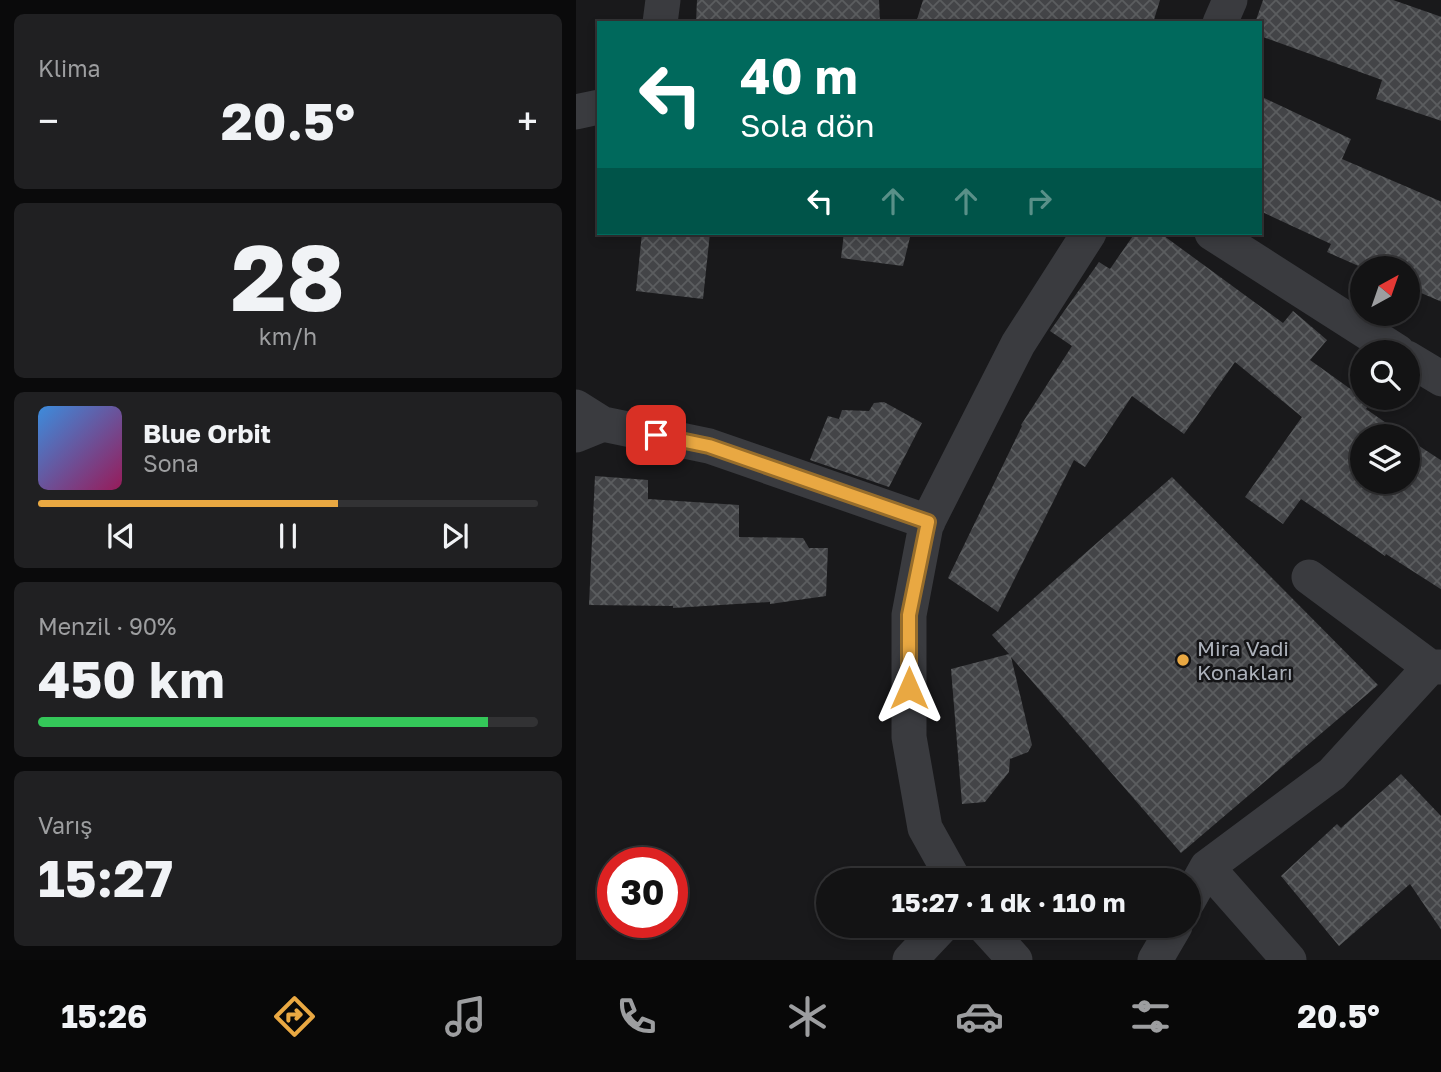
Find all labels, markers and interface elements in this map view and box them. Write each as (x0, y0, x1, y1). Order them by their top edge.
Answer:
text: 40 m (740, 46, 858, 105)
icon: left (625, 49, 716, 140)
text: Klima (38, 54, 101, 82)
text: 20.5° (221, 89, 355, 151)
text: − (38, 98, 59, 143)
text: + (517, 98, 538, 143)
text: Sola dön (740, 106, 875, 144)
icon: left (801, 182, 839, 220)
icon: ahead (874, 182, 912, 220)
icon: ahead (947, 182, 985, 220)
icon: right (1020, 182, 1058, 220)
text: 28 (231, 222, 345, 331)
north arrow (1350, 256, 1420, 326)
map controls (1350, 256, 1420, 494)
text: km/h (259, 322, 317, 350)
button: search (1350, 340, 1420, 410)
pin (626, 405, 686, 465)
icon: arrive (637, 416, 675, 454)
text: Blue Orbit (143, 418, 271, 449)
button: layers (1350, 424, 1420, 494)
text: Sona (143, 449, 199, 477)
icon: previous (102, 517, 140, 555)
icon: pause (269, 517, 307, 555)
icon: next (436, 517, 474, 555)
text: Menzil · 90% (38, 612, 176, 640)
place label: Mira Vadi Konakları (1197, 635, 1293, 685)
text: 450 km (38, 647, 225, 709)
position arrow (872, 651, 946, 725)
marker: Mira Vadi Konakları (1175, 652, 1191, 668)
text: Varış (38, 811, 92, 839)
text: 15:27 (38, 846, 173, 908)
speed limit sign: 30 (597, 847, 688, 938)
text: 15:27 · 1 dk · 110 m (891, 887, 1126, 918)
icon: directions (270, 992, 319, 1041)
icon: music (441, 992, 490, 1041)
icon: phone (612, 992, 661, 1041)
icon: climate (783, 992, 832, 1041)
icon: car (955, 992, 1004, 1041)
icon: filters (1126, 992, 1175, 1041)
text: 15:26 (61, 997, 147, 1035)
text: 20.5° (1297, 997, 1380, 1035)

